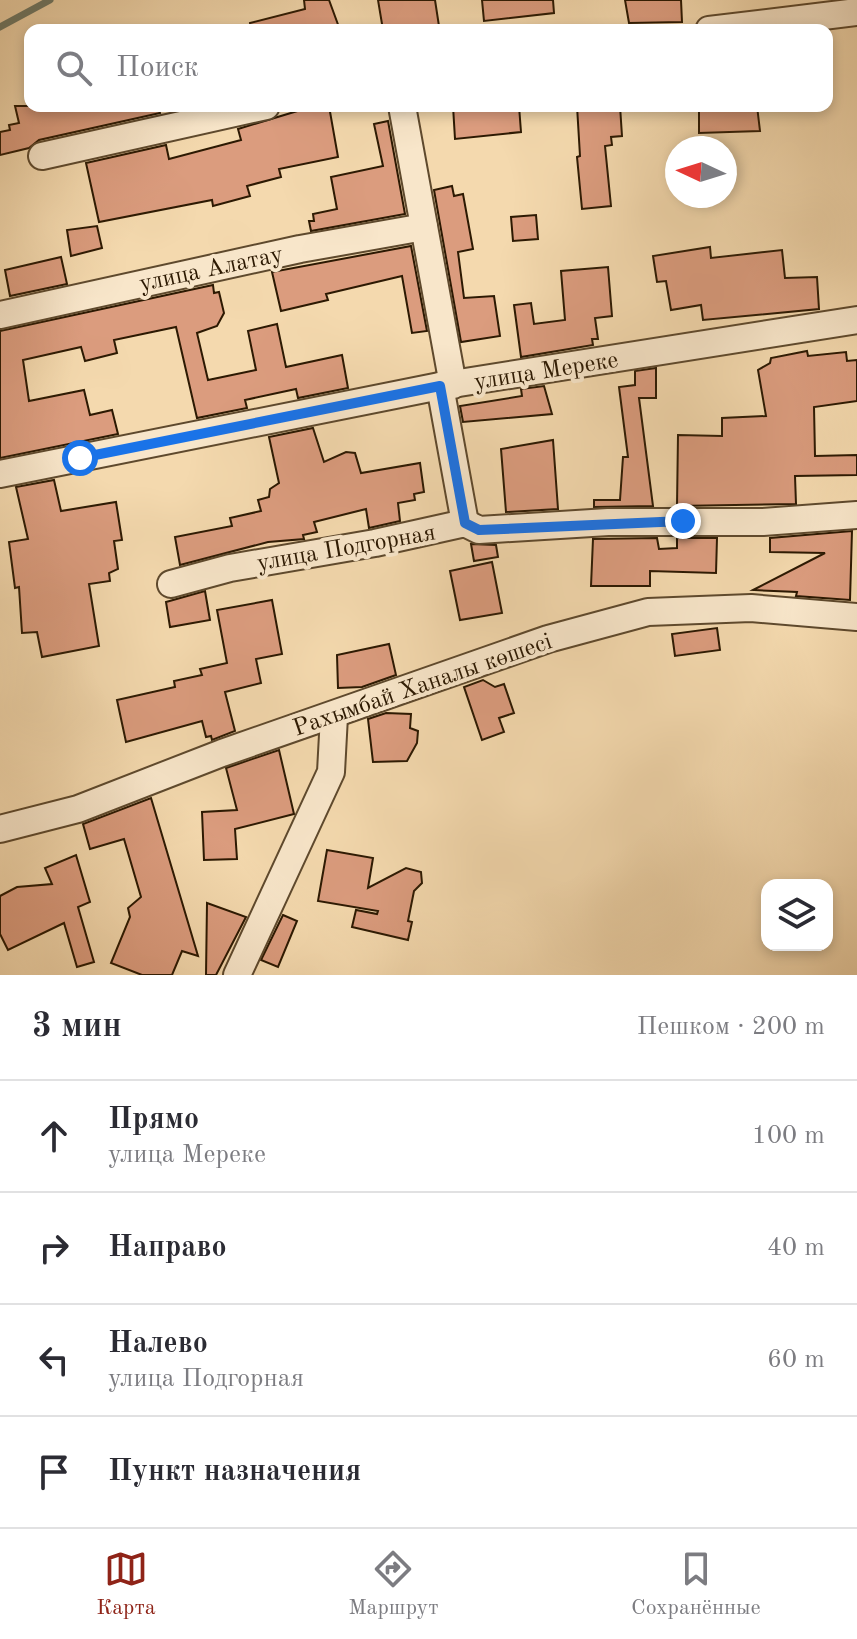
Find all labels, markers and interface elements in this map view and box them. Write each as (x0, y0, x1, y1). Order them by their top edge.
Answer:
search box (24, 24, 833, 112)
icon: search (52, 46, 96, 90)
text: Поиск (116, 53, 199, 83)
north arrow (665, 136, 737, 208)
street label: улица Алатау (137, 243, 286, 297)
street label: улица Мереке (472, 349, 620, 395)
route start (62, 440, 98, 476)
route end (665, 503, 701, 539)
street label: улица Подгорная (255, 521, 438, 577)
street label: Рахымбай Ханалы көшесі (290, 630, 555, 742)
map controls (761, 879, 833, 951)
button: layers (761, 879, 833, 951)
text: 3 мин (32, 1010, 122, 1044)
text: Пешком · 200 m (637, 1014, 825, 1040)
text: Прямо (108, 1105, 199, 1135)
icon: ahead (32, 1114, 76, 1158)
text: 100 m (752, 1123, 825, 1149)
text: улица Мереке (108, 1142, 266, 1168)
icon: right (32, 1226, 76, 1270)
text: Направо (108, 1233, 227, 1263)
text: 40 m (767, 1235, 825, 1261)
text: Налево (108, 1329, 208, 1359)
icon: left (32, 1338, 76, 1382)
text: 60 m (767, 1347, 825, 1373)
text: улица Подгорная (108, 1366, 304, 1392)
icon: arrive (32, 1450, 76, 1494)
text: Пункт назначения (108, 1457, 361, 1487)
tab: Карта (96, 1547, 156, 1622)
tab: Маршрут (348, 1547, 439, 1622)
tab: Сохранённые (631, 1547, 761, 1622)

